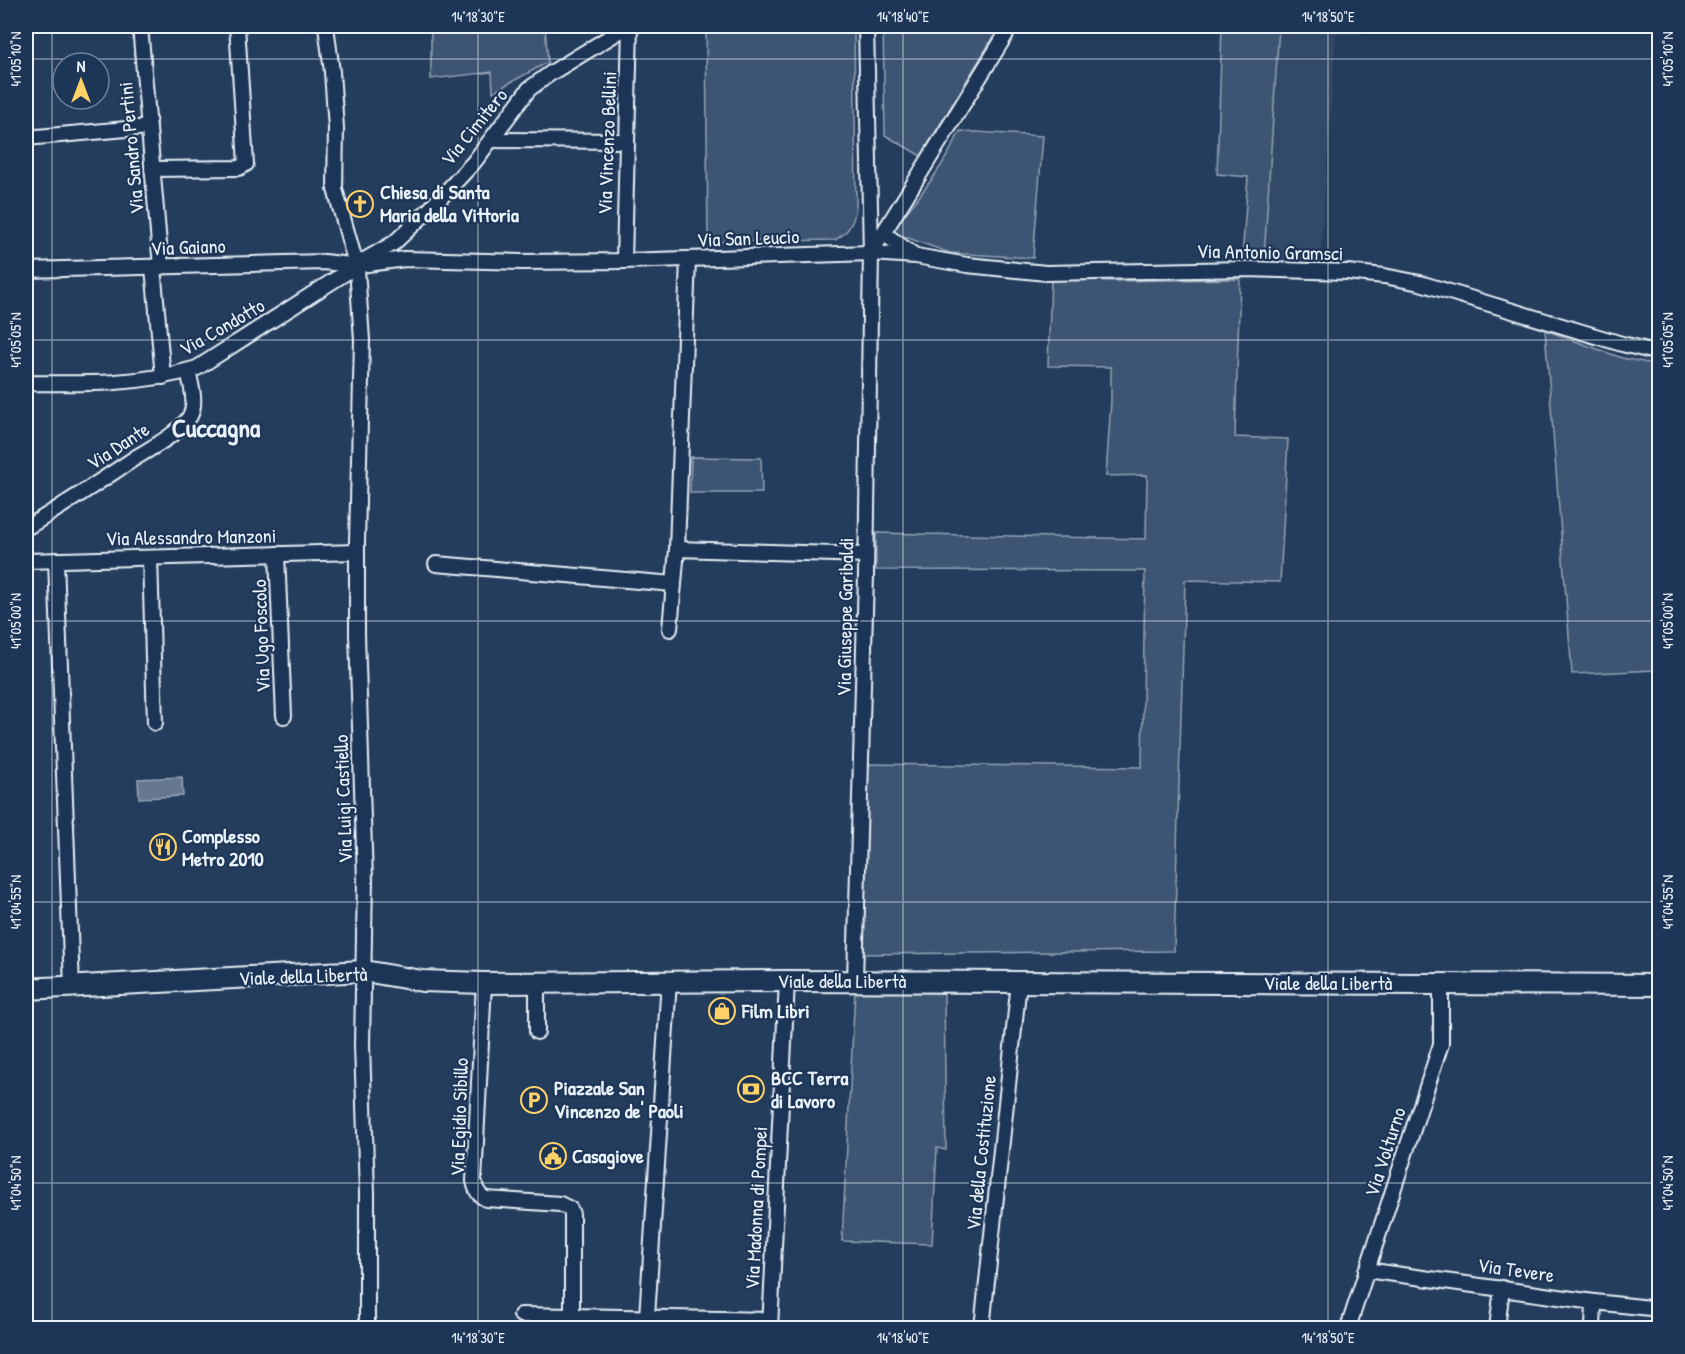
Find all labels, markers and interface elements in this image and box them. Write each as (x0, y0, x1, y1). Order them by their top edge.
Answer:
text: 14°18'30"E (451, 6, 505, 27)
text: 14°18'40"E (877, 6, 930, 27)
text: 14°18'50"E (1301, 6, 1355, 27)
text: 41°05'10"N (5, 32, 26, 86)
text: 41°05'10"N (1657, 32, 1678, 86)
north arrow (51, 51, 111, 111)
text: N (77, 55, 86, 77)
street label: Via Vincenzo Bellini (591, 71, 622, 215)
street label: Via Sandro Pertini (111, 81, 150, 215)
street label: Via Cimitero (434, 82, 513, 171)
place label: Chiesa di Santa Maria della Vittoria (380, 178, 519, 228)
church icon: Chiesa di Santa Maria della Vittoria (345, 189, 375, 219)
street label: Via San Leucio (696, 222, 800, 253)
street label: Via Gaiano (150, 232, 226, 261)
street label: Via Antonio Gramsci (1196, 237, 1344, 266)
street label: Via Condotto (174, 291, 269, 362)
text: 41°05'05"N (5, 312, 26, 368)
text: 41°05'05"N (1657, 312, 1678, 368)
district label: Cuccagna (172, 410, 261, 446)
street label: Via Dante (81, 415, 154, 476)
street label: Via Alessandro Manzoni (105, 522, 276, 551)
street label: Via Giuseppe Garibaldi (830, 537, 859, 697)
street label: Via Ugo Foscolo (245, 579, 276, 693)
text: 41°05'00"N (5, 593, 26, 649)
text: 41°05'00"N (1657, 593, 1678, 649)
street label: Via Luigi Castiello (327, 734, 358, 864)
place label: Complesso Metro 2010 (182, 822, 264, 872)
restaurant icon: Complesso Metro 2010 (148, 832, 178, 862)
text: 41°04'55"N (5, 875, 26, 929)
text: 41°04'55"N (1657, 875, 1678, 929)
street label: Viale della Libertà (238, 960, 368, 991)
street label: Viale della Libertà (778, 967, 907, 994)
street label: Viale della Libertà (1264, 969, 1393, 996)
shop icon: Film Libri (707, 996, 737, 1026)
place label: Film Libri (741, 997, 810, 1024)
street label: Via Egidio Sibillo (443, 1057, 474, 1177)
place label: BCC Terra di Lavoro (771, 1064, 848, 1114)
place label: Piazzale San Vincenzo de' Paoli (554, 1074, 684, 1124)
bank icon: BCC Terra di Lavoro (736, 1074, 766, 1104)
street label: Via della Costituzione (959, 1074, 1002, 1232)
parking icon: Piazzale San Vincenzo de' Paoli (519, 1085, 549, 1115)
street label: Via Volturno (1357, 1104, 1412, 1200)
street label: Via Madonna di Pompei (738, 1126, 773, 1290)
public building icon: Casagiove (538, 1141, 568, 1171)
place label: Casagiove (572, 1142, 644, 1170)
text: 41°04'50"N (5, 1156, 26, 1210)
text: 41°04'50"N (1657, 1156, 1678, 1210)
street label: Via Tevere (1476, 1251, 1556, 1288)
text: 14°18'30"E (451, 1327, 505, 1348)
text: 14°18'40"E (877, 1327, 930, 1348)
text: 14°18'50"E (1301, 1327, 1355, 1348)

